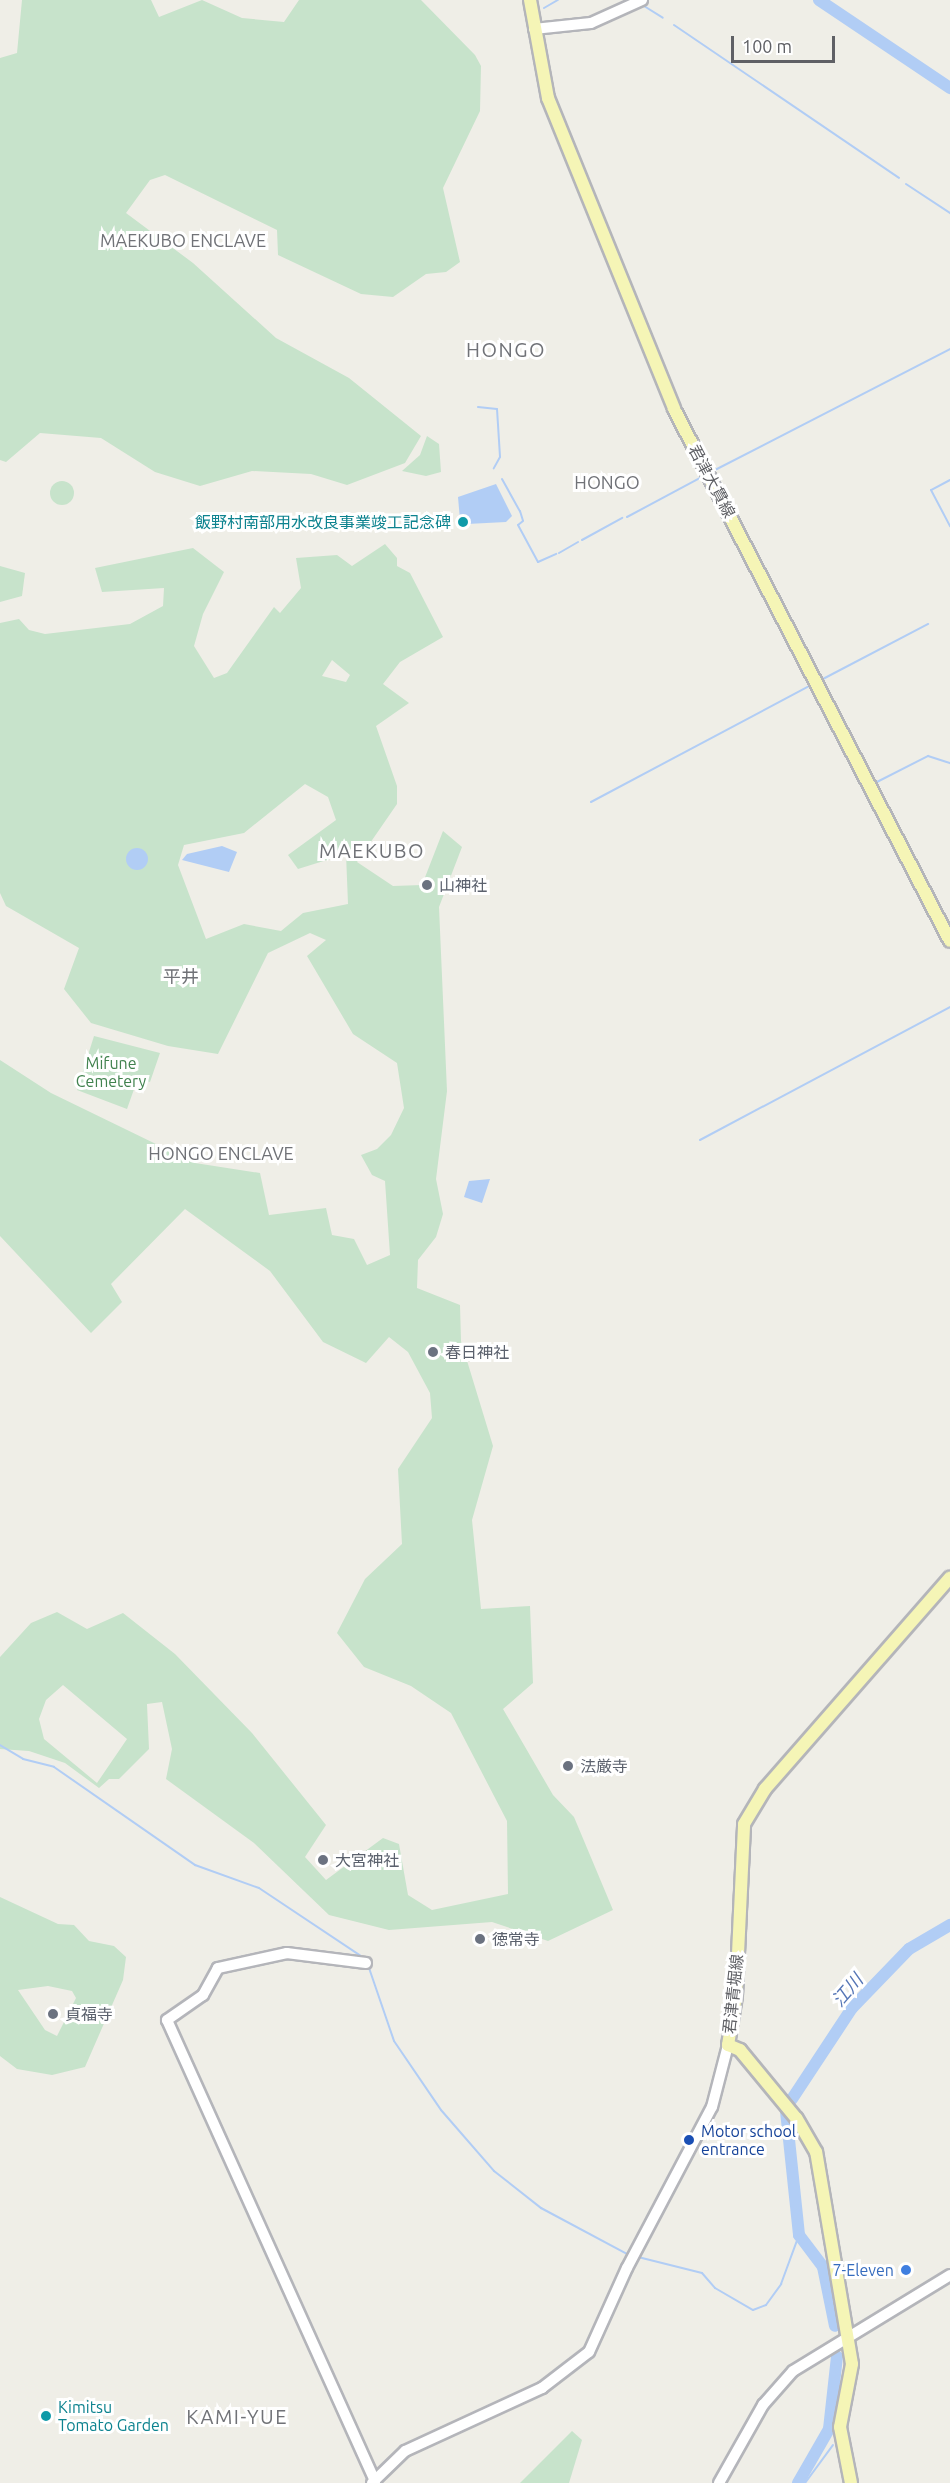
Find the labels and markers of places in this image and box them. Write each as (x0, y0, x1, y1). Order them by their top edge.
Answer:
place label: 飯野村南部用水改良事業竣工記念碑 (195, 512, 451, 532)
marker: 飯野村南部用水改良事業竣工記念碑 (456, 515, 470, 529)
place label: 山神社 (439, 875, 487, 895)
marker: 山神社 (420, 878, 434, 892)
place label: 春日神社 (445, 1342, 509, 1362)
marker: 春日神社 (426, 1345, 440, 1359)
place label: 法厳寺 (580, 1756, 628, 1776)
marker: 法厳寺 (561, 1759, 575, 1773)
place label: 大宮神社 (335, 1850, 399, 1870)
marker: 大宮神社 (316, 1853, 330, 1867)
place label: 徳常寺 (492, 1929, 540, 1949)
marker: 徳常寺 (473, 1932, 487, 1946)
place label: 貞福寺 (65, 2004, 113, 2024)
marker: 貞福寺 (46, 2007, 60, 2021)
place label: Motor school entrance (701, 2121, 796, 2159)
marker: Motor school entrance (682, 2133, 696, 2147)
place label: 7-Eleven (833, 2260, 894, 2280)
marker: 7-Eleven (899, 2263, 913, 2277)
place label: Kimitsu Tomato Garden (58, 2397, 169, 2435)
marker: Kimitsu Tomato Garden (39, 2409, 53, 2423)

